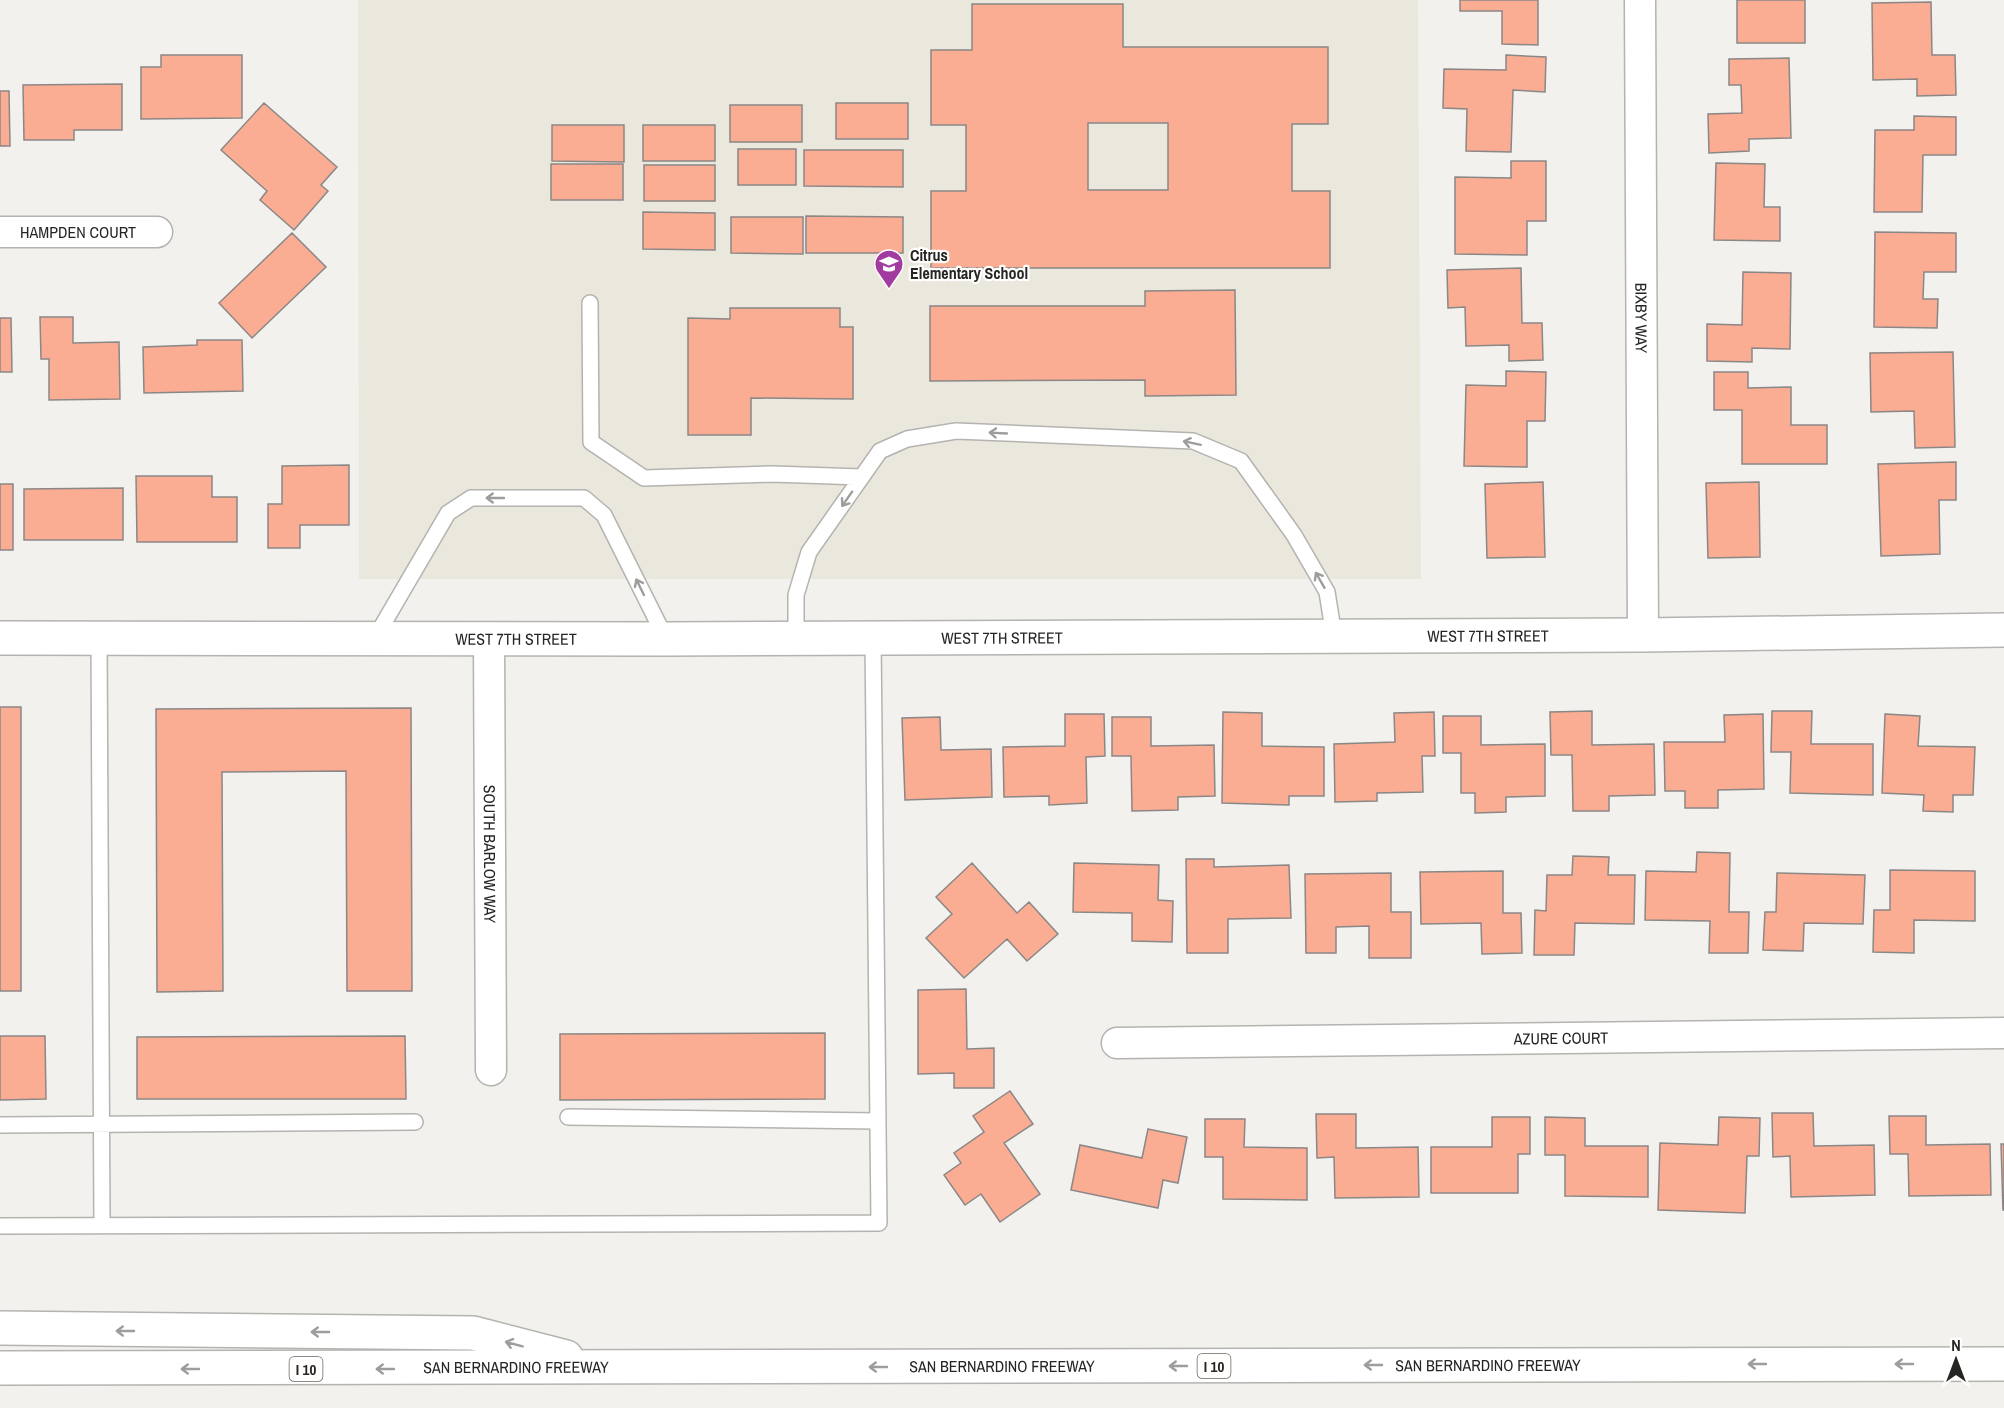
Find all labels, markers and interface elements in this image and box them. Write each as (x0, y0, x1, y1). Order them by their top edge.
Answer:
street label: HAMPDEN COURT (20, 221, 136, 243)
place label: Citrus Elementary School (910, 244, 1028, 284)
school or university icon: Citrus Elementary School (873, 248, 905, 290)
street label: BIXBY WAY (1630, 283, 1653, 354)
one-way arrow (988, 427, 1008, 438)
one-way arrow (1183, 437, 1202, 448)
one-way arrow (841, 490, 853, 506)
one-way arrow (486, 492, 506, 504)
one-way arrow (1314, 572, 1326, 589)
one-way arrow (633, 578, 645, 596)
street label: WEST 7TH STREET (1427, 624, 1549, 647)
street label: WEST 7TH STREET (941, 626, 1063, 649)
street label: WEST 7TH STREET (455, 628, 577, 650)
street label: SOUTH BARLOW WAY (479, 785, 501, 924)
street label: AZURE COURT (1513, 1026, 1608, 1050)
one-way arrow (116, 1325, 136, 1337)
one-way arrow (311, 1326, 331, 1338)
north arrow (1926, 1330, 1986, 1390)
text: N (1951, 1334, 1961, 1356)
one-way arrow (505, 1337, 524, 1349)
road number: I 10 (1198, 1354, 1230, 1378)
street label: SAN BERNARDINO FREEWAY (1395, 1354, 1581, 1376)
street label: SAN BERNARDINO FREEWAY (909, 1355, 1095, 1377)
street label: SAN BERNARDINO FREEWAY (423, 1356, 609, 1378)
road number: I 10 (290, 1357, 322, 1381)
one-way arrow (1748, 1358, 1768, 1370)
one-way arrow (1894, 1358, 1914, 1370)
one-way arrow (1169, 1360, 1189, 1372)
one-way arrow (1364, 1360, 1384, 1371)
one-way arrow (869, 1361, 889, 1373)
one-way arrow (180, 1363, 200, 1374)
one-way arrow (375, 1363, 395, 1375)

